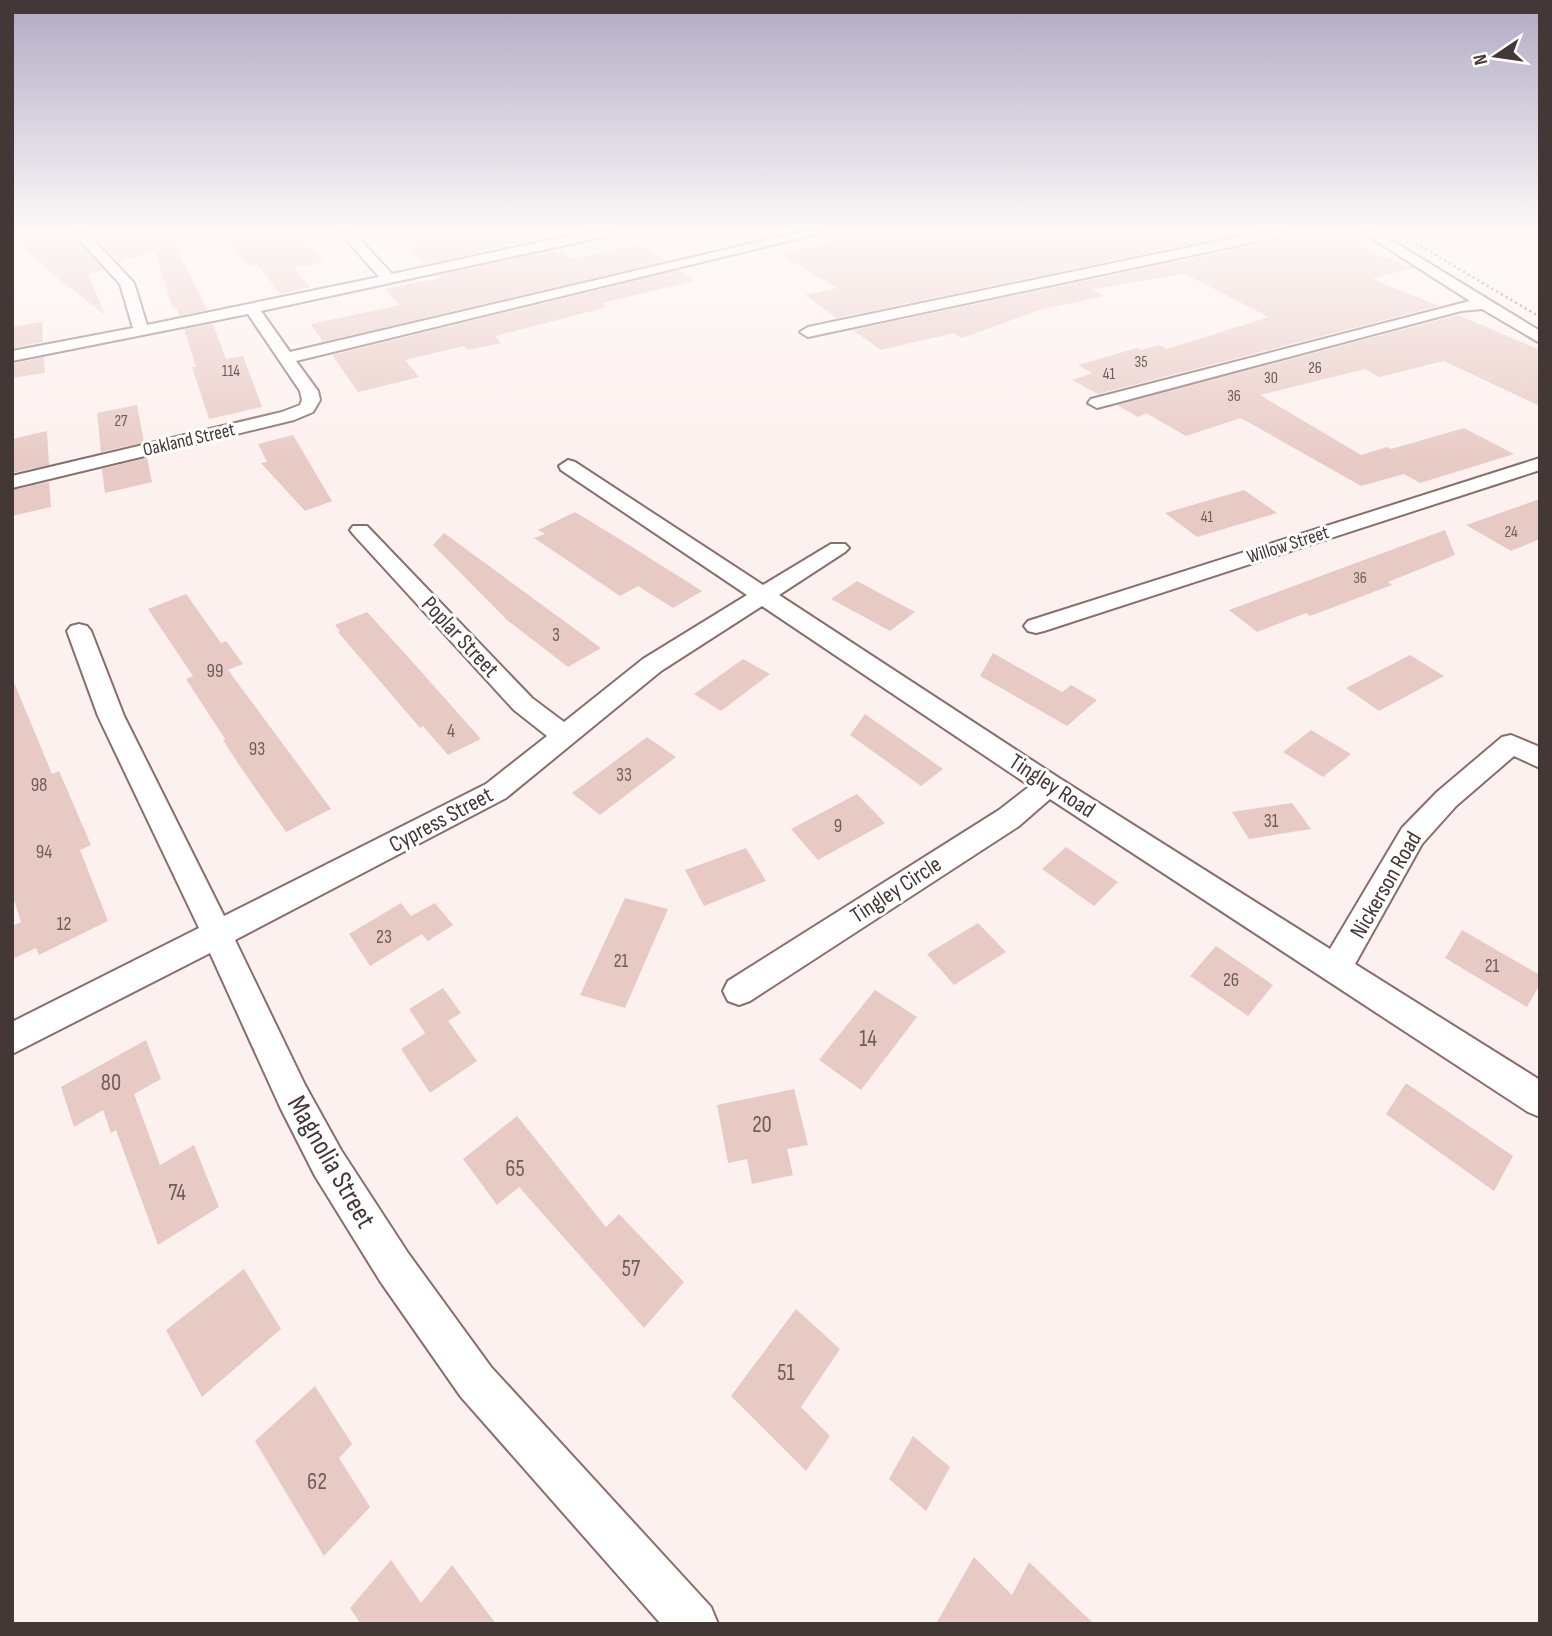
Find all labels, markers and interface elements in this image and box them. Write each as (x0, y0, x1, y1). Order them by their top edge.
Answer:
north arrow (1461, 21, 1531, 91)
text: N (1469, 52, 1493, 67)
house number: 35 (1134, 353, 1148, 372)
house number: 26 (1308, 359, 1322, 378)
house number: 114 (222, 362, 240, 381)
house number: 41 (1103, 365, 1116, 384)
house number: 30 (1264, 369, 1278, 388)
house number: 36 (1227, 387, 1241, 406)
house number: 27 (114, 412, 128, 431)
street label: Oakland Street (141, 418, 237, 462)
house number: 41 (1201, 508, 1214, 527)
street label: Willow Street (1244, 521, 1332, 569)
house number: 24 (1504, 523, 1518, 542)
house number: 36 (1353, 569, 1367, 588)
street label: Poplar Street (415, 591, 505, 683)
house number: 3 (552, 624, 560, 647)
house number: 99 (207, 660, 223, 683)
house number: 4 (447, 720, 455, 743)
house number: 93 (249, 738, 265, 761)
street label: Tingley Road (1004, 748, 1100, 824)
house number: 33 (616, 764, 632, 787)
house number: 98 (31, 774, 47, 797)
street label: Cypress Street (384, 781, 498, 859)
house number: 31 (1264, 810, 1279, 833)
house number: 9 (834, 815, 842, 838)
street label: Nickerson Road (1344, 827, 1428, 943)
house number: 94 (36, 841, 52, 864)
street label: Tingley Circle (845, 850, 947, 930)
house number: 12 (57, 913, 71, 936)
house number: 23 (376, 926, 392, 949)
house number: 21 (614, 950, 629, 973)
house number: 21 (1485, 955, 1500, 978)
house number: 26 (1223, 969, 1239, 992)
house number: 14 (859, 1025, 877, 1053)
house number: 80 (101, 1069, 121, 1097)
street label: Magnolia Street (280, 1090, 382, 1234)
house number: 20 (752, 1111, 772, 1139)
house number: 65 (505, 1155, 525, 1183)
house number: 74 (168, 1179, 186, 1207)
house number: 57 (622, 1255, 640, 1283)
house number: 51 (777, 1359, 795, 1387)
house number: 62 (307, 1468, 327, 1496)

